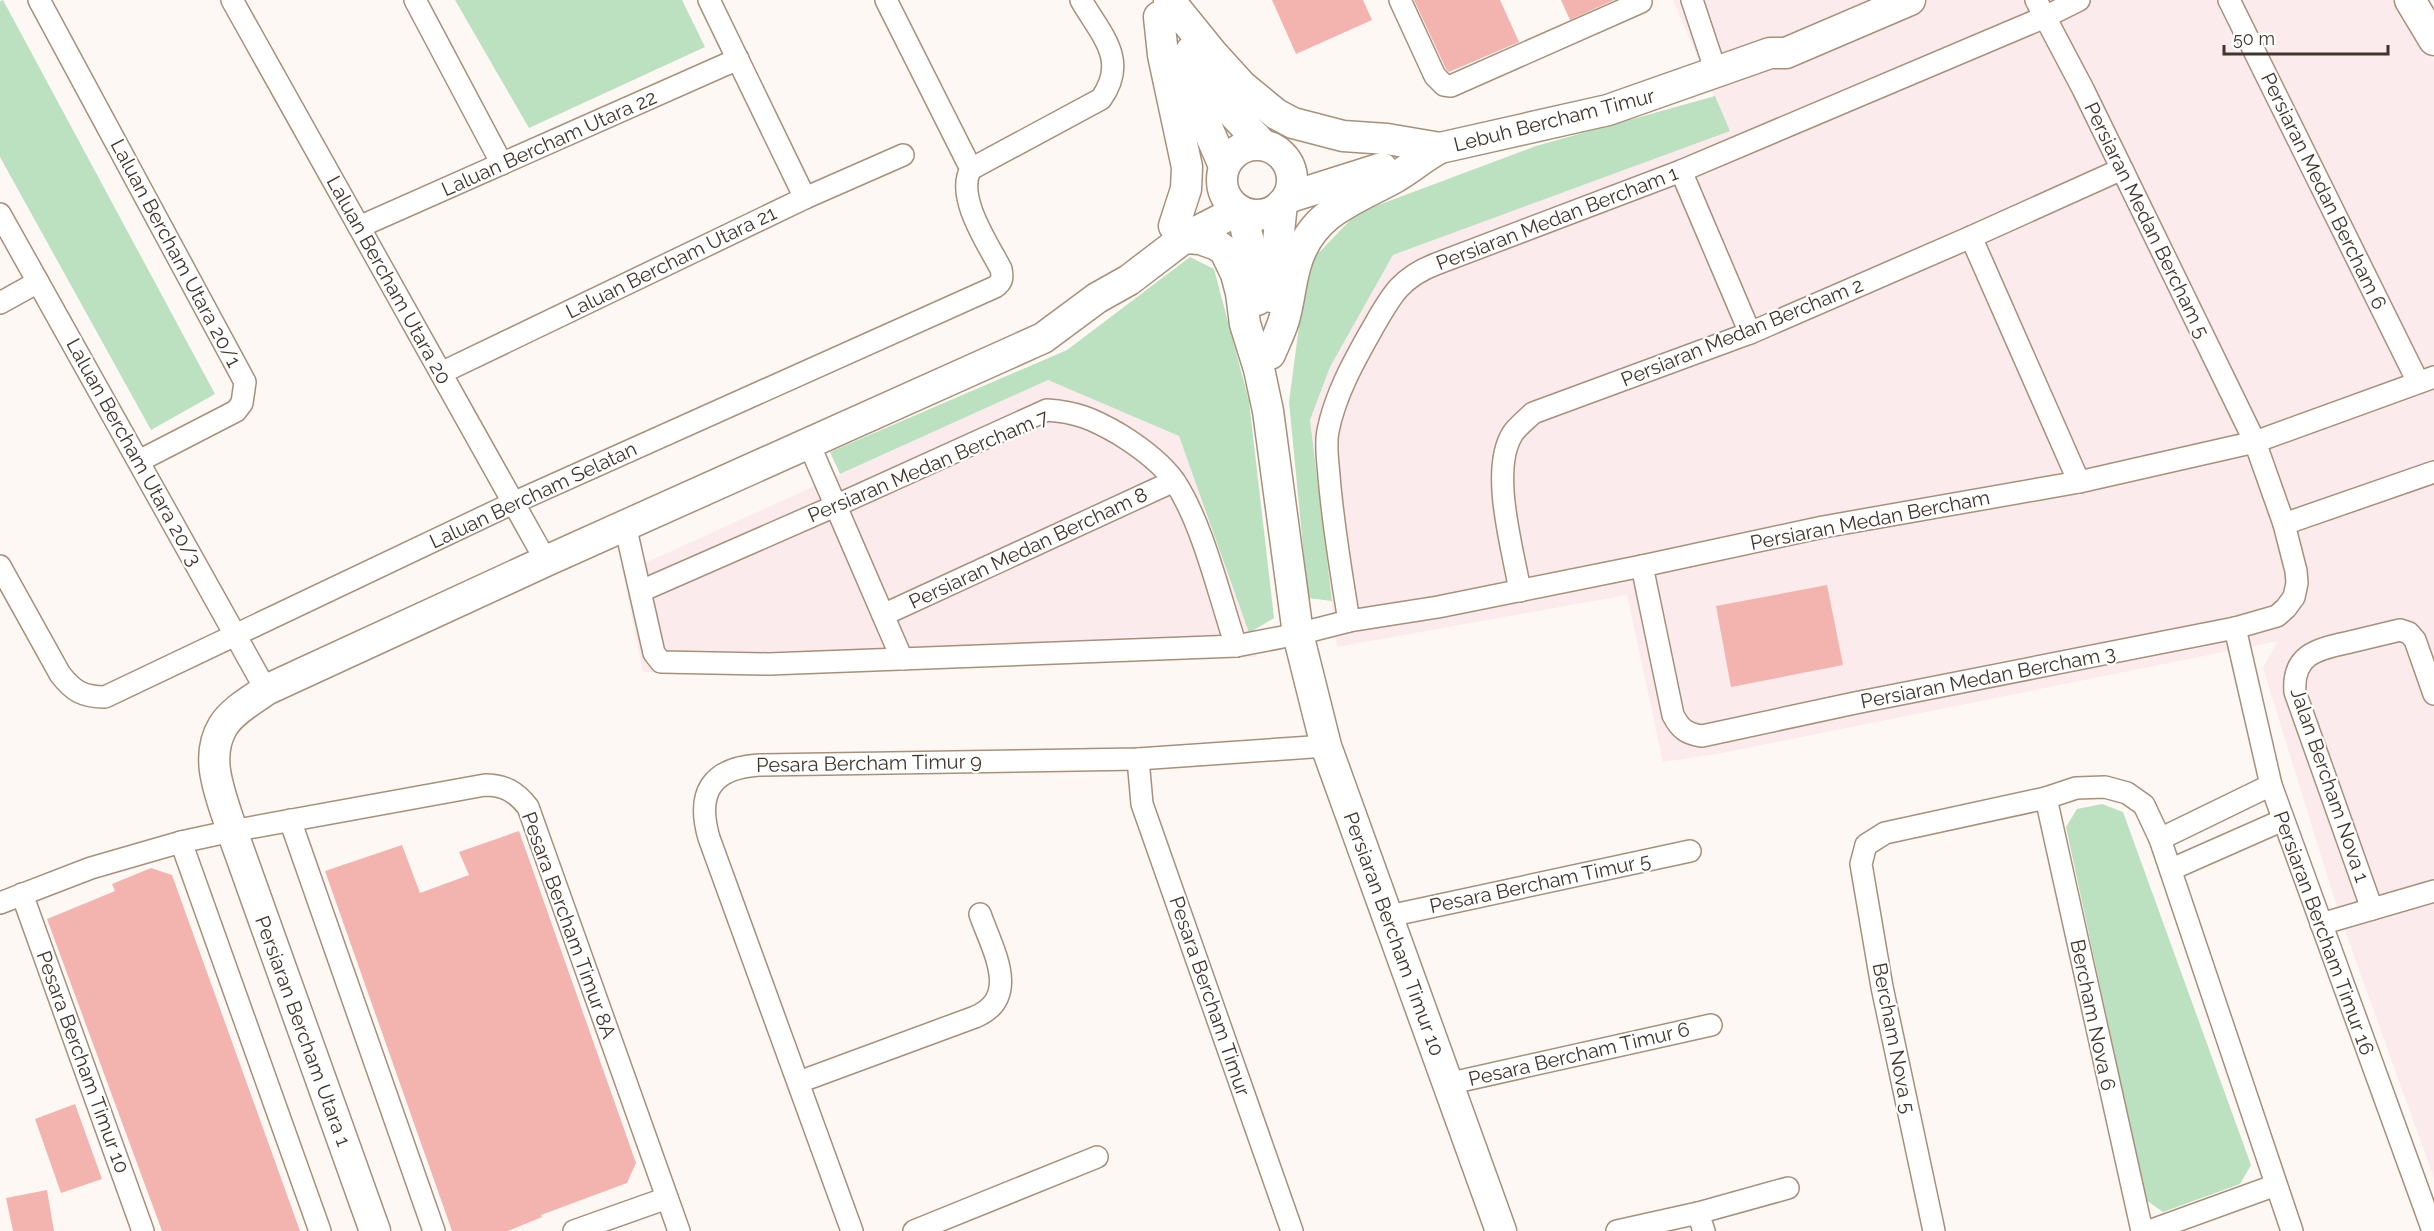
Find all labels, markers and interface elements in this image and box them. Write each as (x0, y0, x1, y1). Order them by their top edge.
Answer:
scale bar (2224, 18, 2388, 56)
text: 50 m (2233, 28, 2275, 49)
street label: Persiaran Medan Bercham 6 (2256, 69, 2392, 313)
street label: Lebuh Bercham Timur (1451, 83, 1657, 157)
street label: Laluan Bercham Utara 22 (438, 85, 660, 201)
street label: Persiaran Medan Bercham 5 (2079, 98, 2215, 342)
street label: Laluan Bercham Utara 20/1 (106, 135, 247, 371)
street label: Persiaran Medan Bercham 1 (1433, 161, 1682, 275)
street label: Laluan Bercham Utara 20 (322, 172, 456, 388)
street label: Laluan Bercham Utara 21 (562, 200, 780, 323)
street label: Persiaran Medan Bercham 2 (1617, 272, 1867, 392)
street label: Laluan Bercham Utara 20/3 (61, 334, 207, 570)
street label: Persiaran Medan Bercham 7 (804, 404, 1052, 528)
street label: Laluan Bercham Selatan (426, 436, 640, 554)
street label: Persiaran Medan Bercham 8 (905, 482, 1151, 614)
street label: Persiaran Medan Bercham (1748, 485, 1992, 555)
street label: Persiaran Medan Bercham 3 (1858, 640, 2118, 714)
street label: Jalan Bercham Nova 1 (2285, 685, 2375, 886)
street label: Pesara Bercham Timur 9 (756, 749, 982, 777)
street label: Pesara Bercham Timur 8A (517, 808, 621, 1042)
street label: Persiaran Bercham Timur 16 (2269, 808, 2379, 1058)
street label: Persiaran Bercham Timur 10 (1339, 809, 1449, 1059)
street label: Pesara Bercham Timur 5 (1427, 848, 1653, 918)
street label: Pesara Bercham Timur (1165, 893, 1255, 1099)
street label: Persiaran Bercham Utara 1 (250, 912, 356, 1150)
street label: Bercham Nova 6 (2065, 937, 2121, 1093)
street label: Pesara Bercham Timur 10 (32, 947, 134, 1177)
street label: Bercham Nova 5 (1868, 961, 1920, 1115)
street label: Pesara Bercham Timur 6 (1466, 1017, 1692, 1091)

